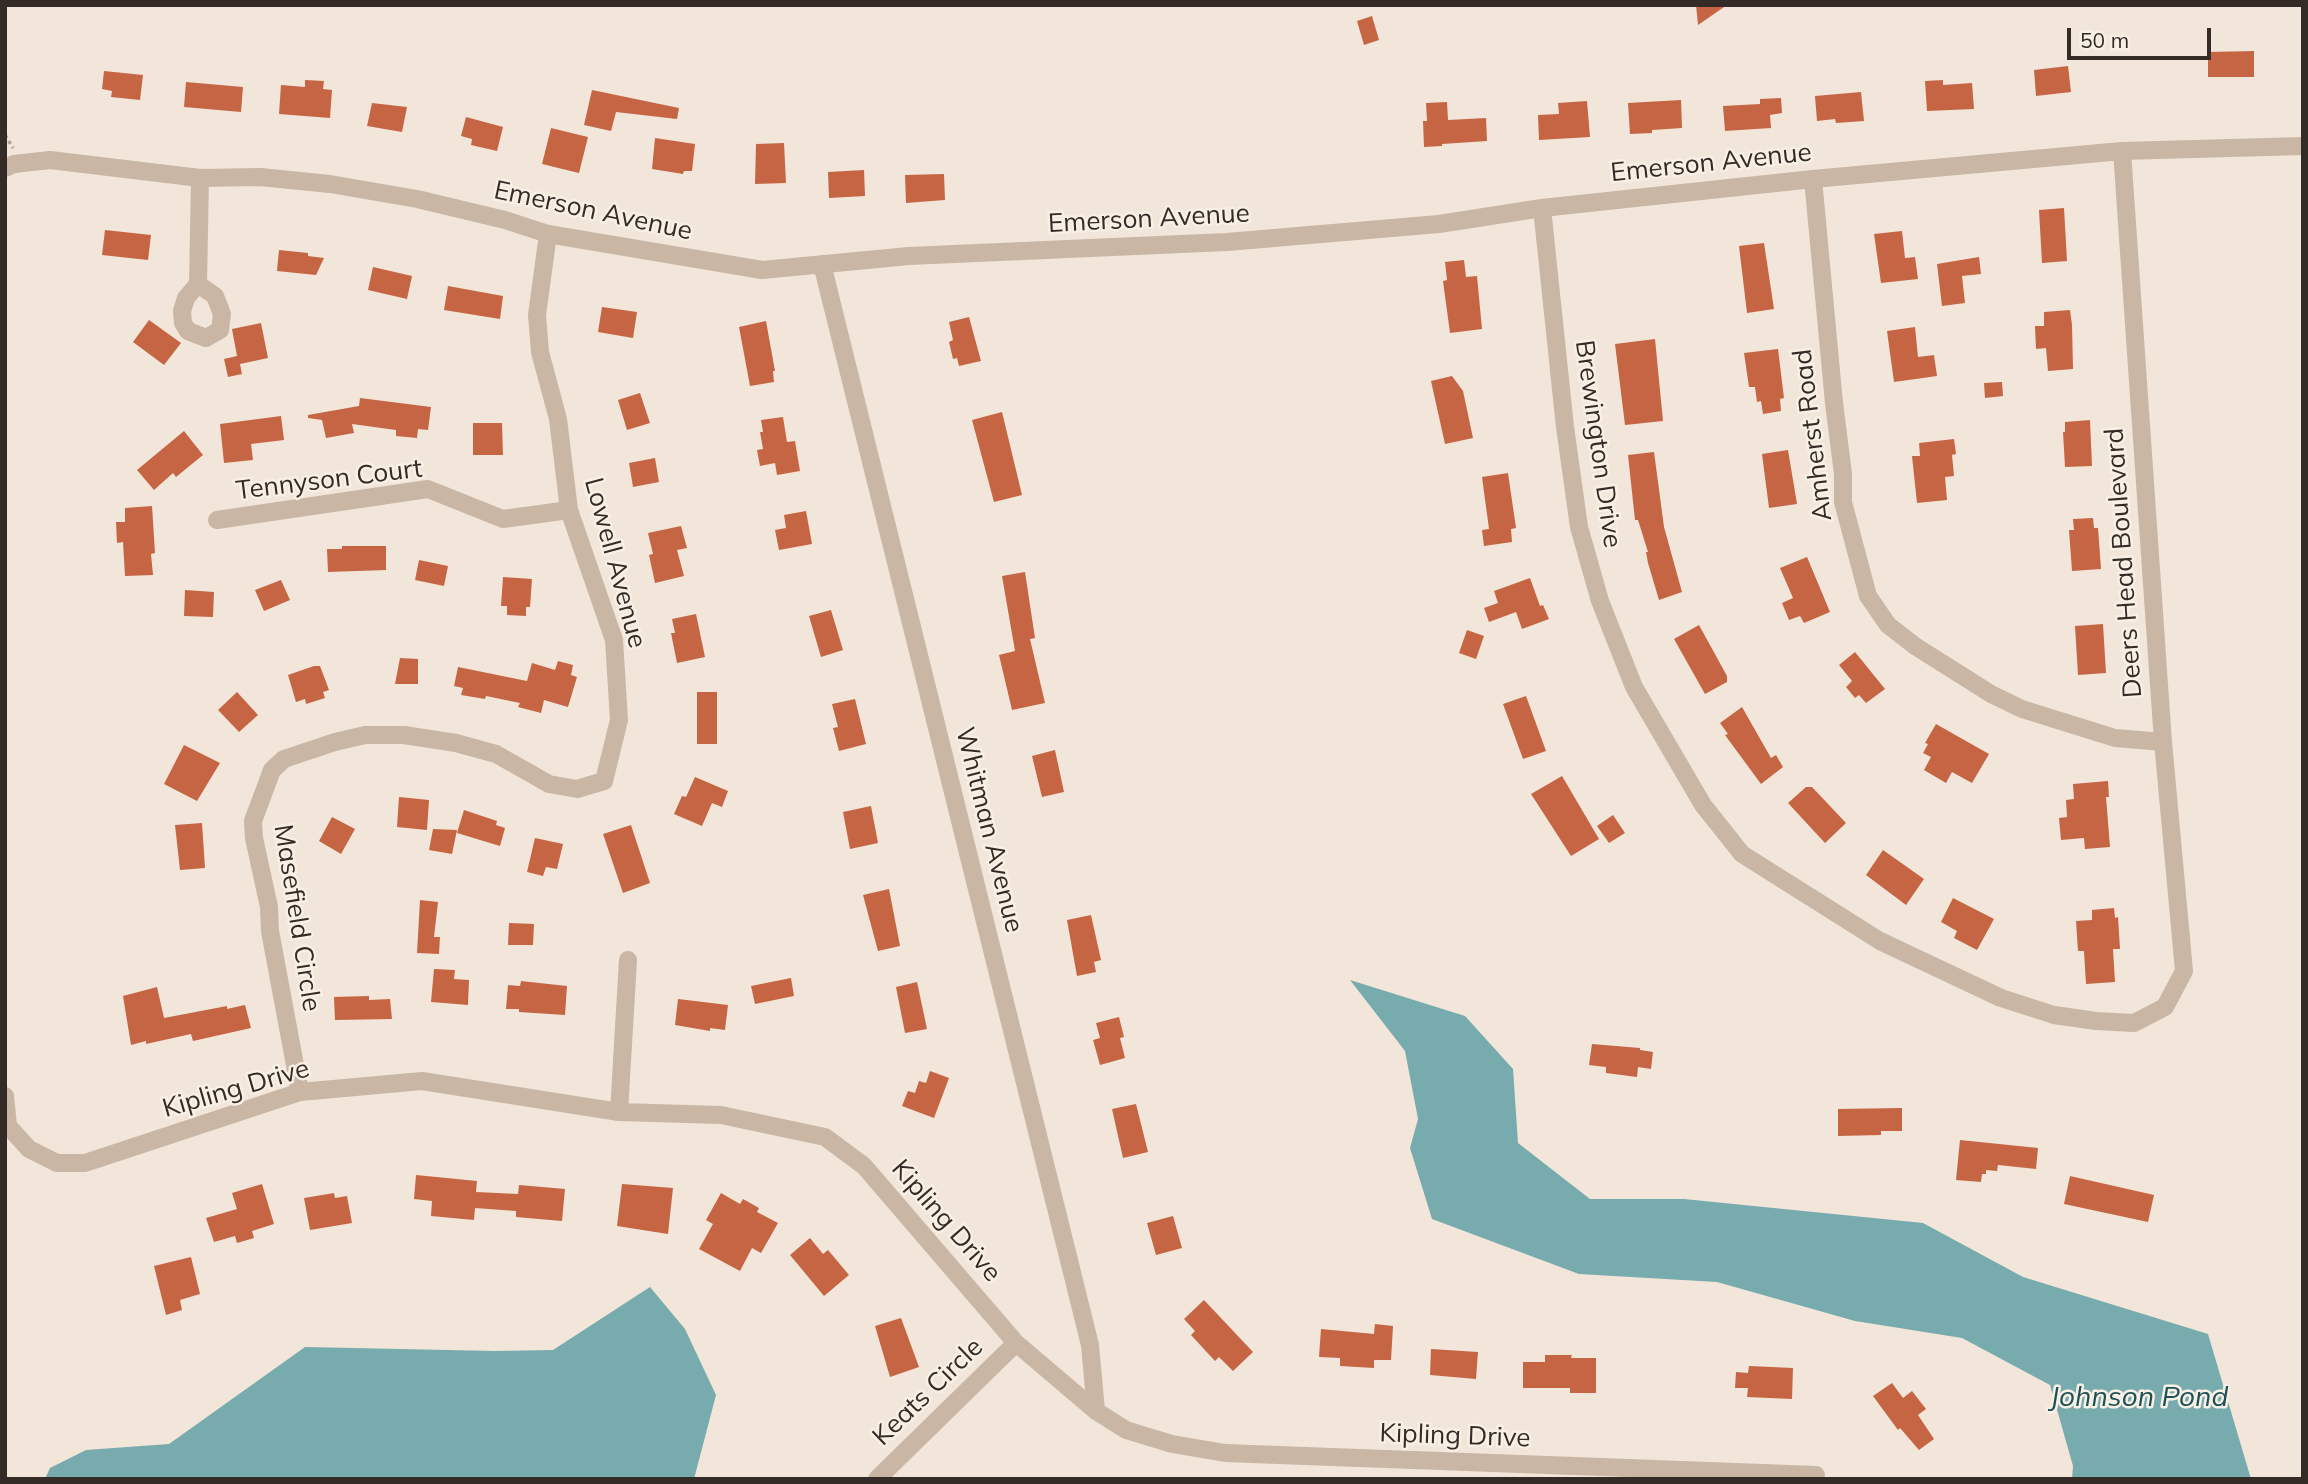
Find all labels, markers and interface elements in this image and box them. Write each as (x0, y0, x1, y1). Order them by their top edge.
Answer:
scale bar (2070, 14, 2214, 58)
text: 50 m (2080, 27, 2129, 53)
street label: Emerson Avenue (1609, 137, 1813, 189)
street label: Emerson Avenue (491, 175, 695, 247)
street label: Emerson Avenue (1047, 198, 1251, 240)
street label: Brewington Drive (1568, 338, 1628, 550)
street label: Amherst Road (1787, 347, 1839, 523)
street label: Deers Head Boulevard (2099, 427, 2149, 699)
street label: Tennyson Court (234, 453, 424, 507)
street label: Lowell Avenue (577, 474, 653, 652)
street label: Whitman Avenue (948, 724, 1030, 936)
street label: Masefield Circle (267, 822, 327, 1014)
street label: Kipling Drive (159, 1053, 313, 1125)
street label: Kipling Drive (885, 1154, 1007, 1288)
street label: Keats Circle (866, 1332, 990, 1452)
water label: Johnson Pond (2050, 1381, 2228, 1415)
street label: Kipling Drive (1379, 1418, 1531, 1454)

